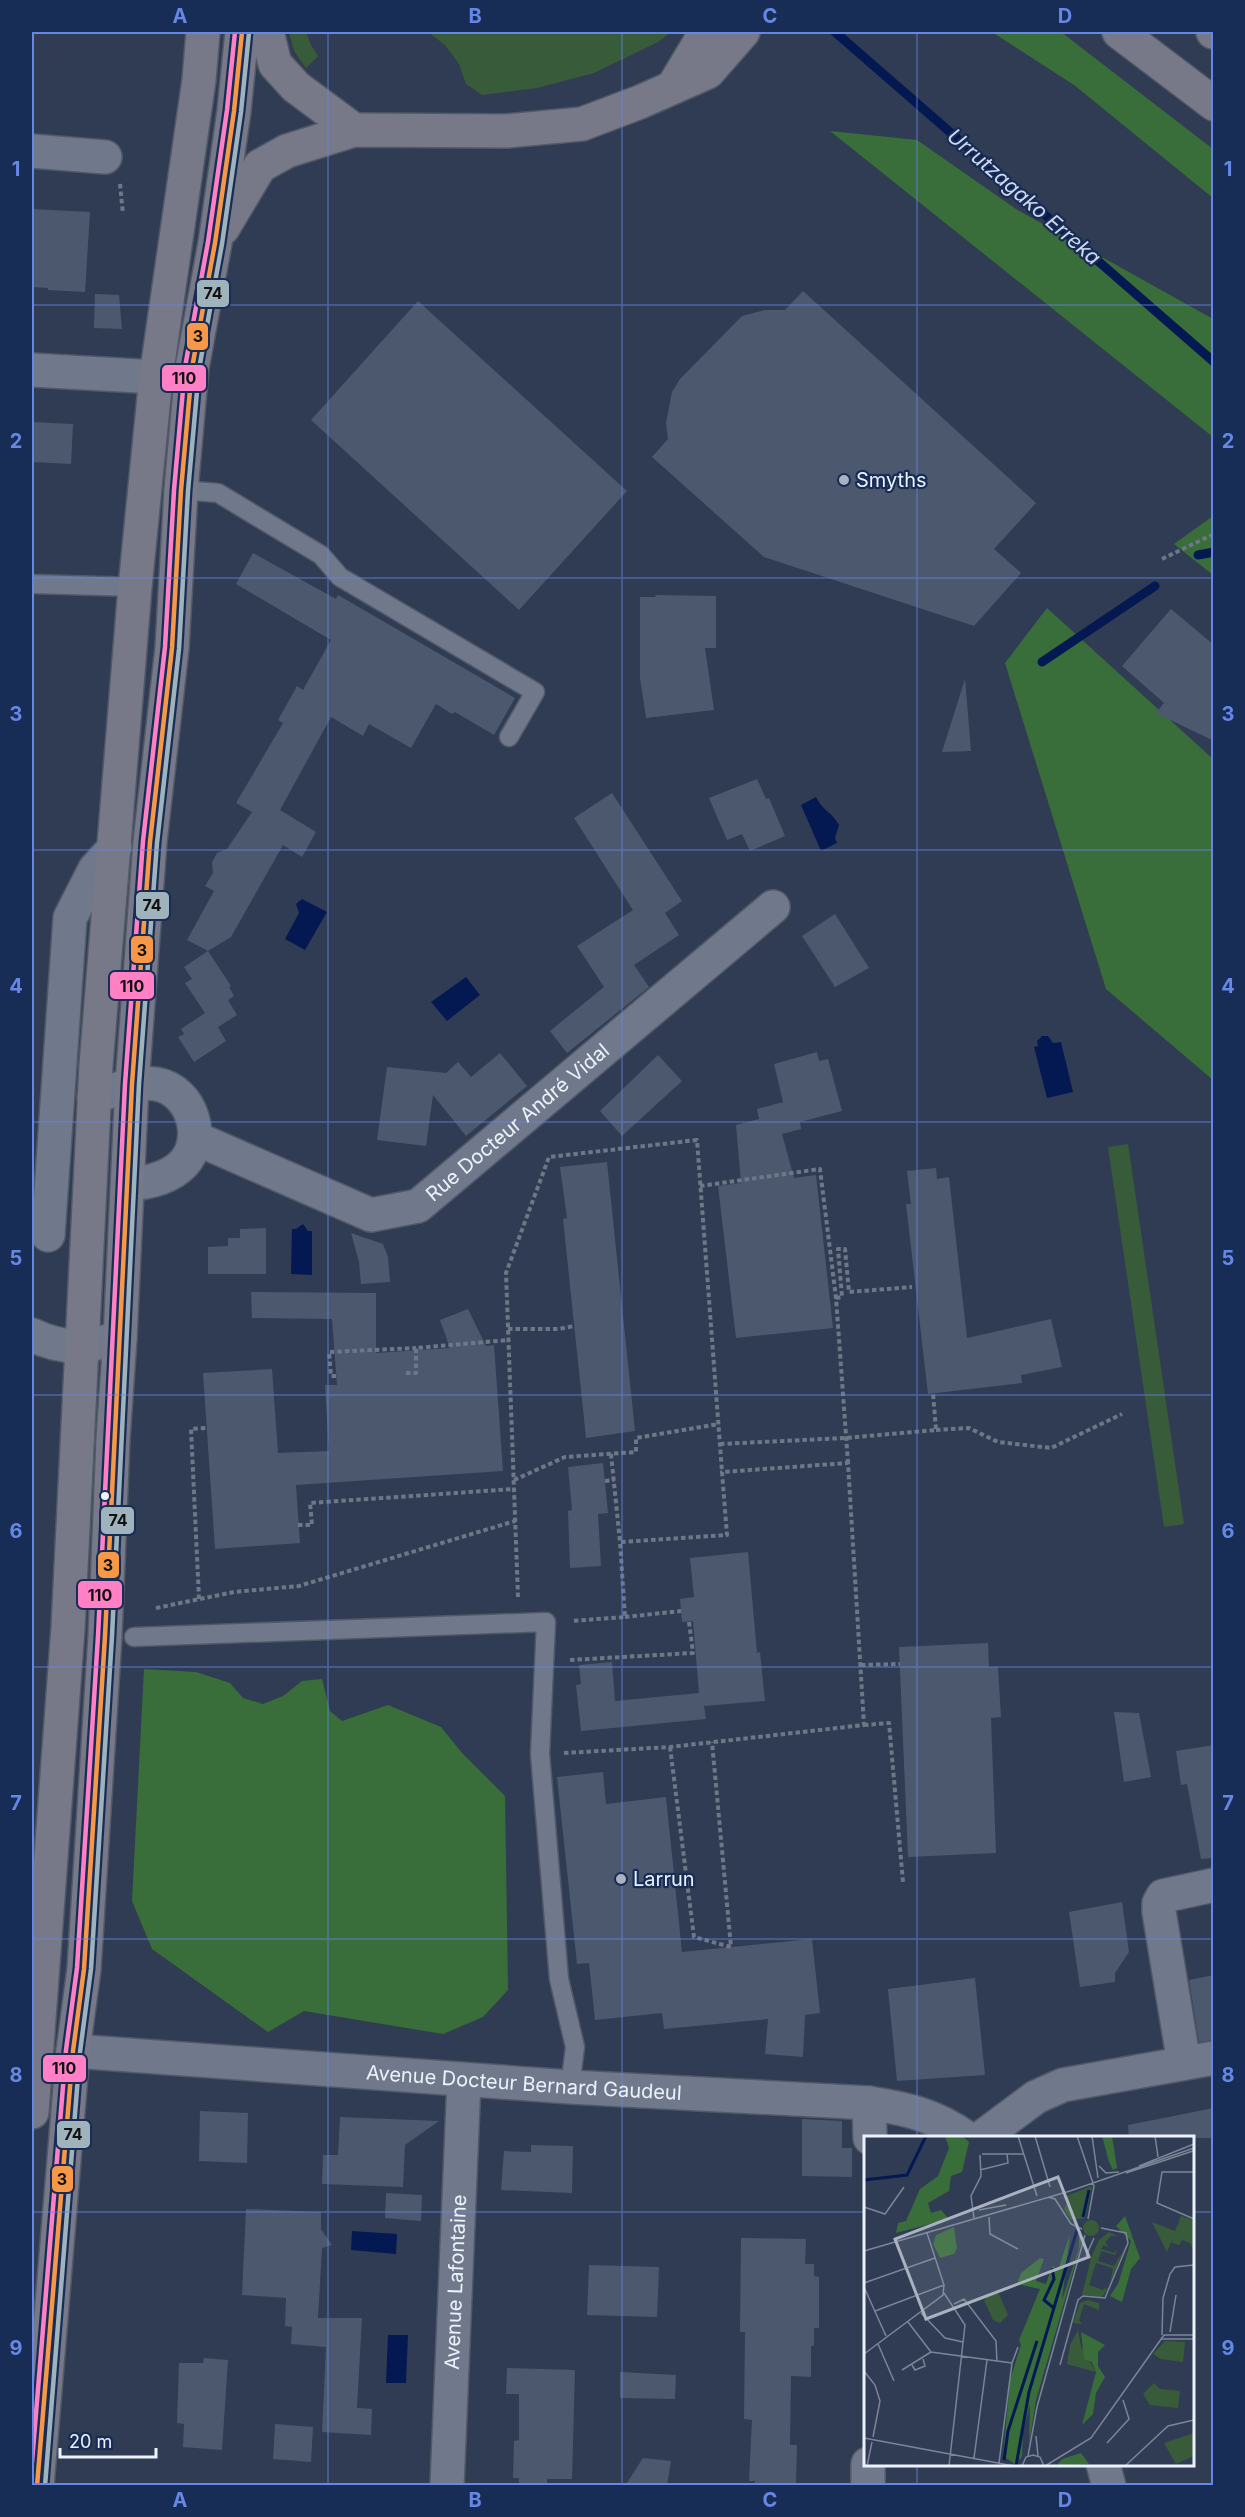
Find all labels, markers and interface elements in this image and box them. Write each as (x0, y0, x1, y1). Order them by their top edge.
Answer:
text: A (173, 4, 188, 28)
text: B (468, 4, 482, 28)
text: C (763, 4, 777, 28)
text: D (1058, 4, 1072, 28)
water label: Urrutzagako Erreka (943, 123, 1106, 270)
text: 1 (12, 157, 20, 181)
text: 1 (1224, 157, 1232, 181)
line badge: 74 (196, 279, 230, 308)
text: 74 (203, 283, 223, 303)
line badge: 3 (186, 322, 209, 351)
text: 3 (193, 326, 203, 346)
line badge: 110 (161, 364, 207, 392)
text: 110 (172, 368, 197, 388)
text: 2 (10, 429, 22, 453)
text: 2 (1222, 429, 1234, 453)
place label: Smyths (856, 468, 927, 492)
marker: Smyths (837, 473, 851, 487)
text: 3 (10, 702, 22, 726)
text: 3 (1222, 702, 1234, 726)
line badge: 74 (135, 891, 170, 920)
text: 74 (142, 895, 162, 915)
line badge: 3 (130, 935, 154, 964)
text: 3 (137, 940, 147, 960)
line badge: 110 (109, 971, 155, 1000)
text: 4 (9, 974, 23, 998)
text: 4 (1221, 974, 1235, 998)
text: 110 (120, 976, 145, 996)
street label: Rue Docteur André Vidal (421, 1038, 614, 1206)
text: 5 (10, 1246, 22, 1270)
text: 5 (1222, 1246, 1234, 1270)
unlabelled marker (99, 1490, 111, 1502)
line badge: 74 (100, 1506, 135, 1535)
text: 74 (108, 1510, 128, 1530)
text: 6 (10, 1519, 23, 1543)
text: 6 (1222, 1519, 1235, 1543)
line badge: 3 (97, 1551, 120, 1579)
text: 3 (103, 1555, 113, 1575)
line badge: 110 (77, 1580, 123, 1609)
text: 110 (88, 1585, 113, 1605)
text: 7 (10, 1791, 22, 1815)
text: 7 (1222, 1791, 1234, 1815)
place label: Larrun (633, 1867, 695, 1891)
marker: Larrun (614, 1872, 628, 1886)
line badge: 110 (42, 2054, 87, 2083)
text: 110 (52, 2058, 77, 2078)
street label: Avenue Docteur Bernard Gaudeul (365, 2060, 682, 2105)
text: 8 (9, 2063, 23, 2087)
text: 8 (1221, 2063, 1235, 2087)
line badge: 74 (56, 2120, 91, 2149)
text: 74 (63, 2124, 83, 2144)
inset map (864, 2136, 1194, 2466)
line badge: 3 (51, 2165, 74, 2193)
text: 3 (57, 2169, 67, 2189)
street label: Avenue Lafontaine (440, 2194, 471, 2370)
text: 9 (10, 2336, 23, 2360)
text: 9 (1222, 2336, 1235, 2360)
scale bar (60, 2421, 156, 2459)
text: 20 m (69, 2431, 112, 2452)
text: A (173, 2488, 188, 2512)
text: B (468, 2488, 482, 2512)
text: C (763, 2488, 777, 2512)
text: D (1058, 2488, 1072, 2512)

